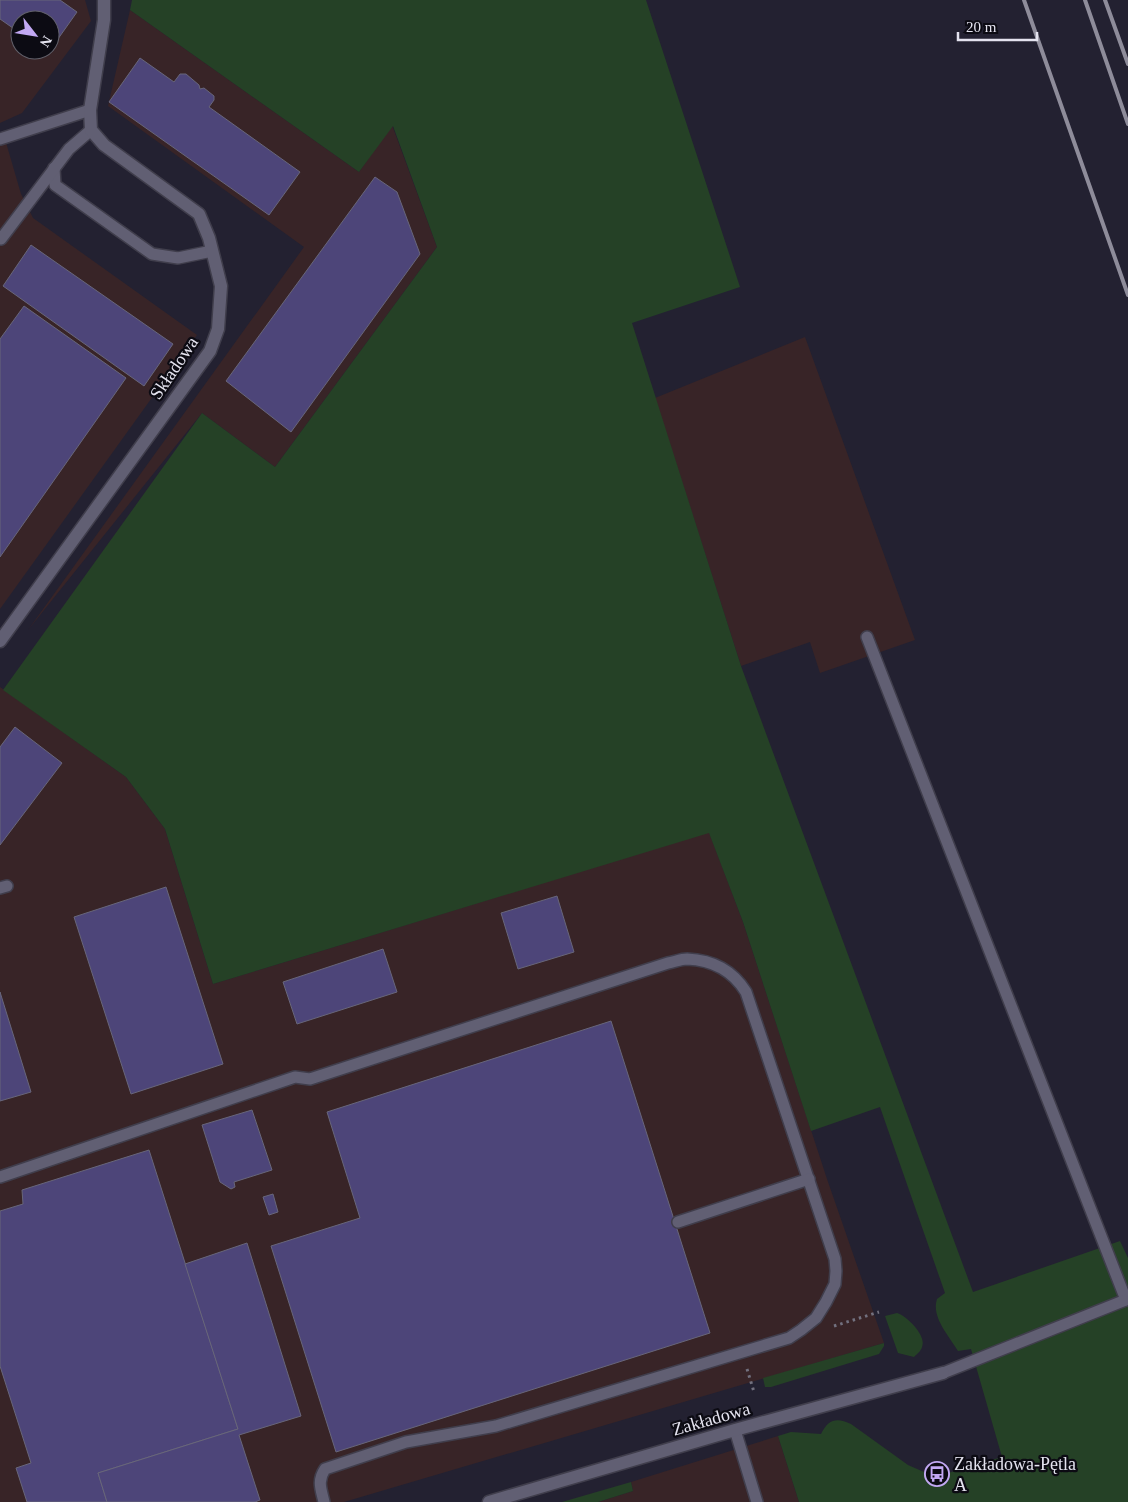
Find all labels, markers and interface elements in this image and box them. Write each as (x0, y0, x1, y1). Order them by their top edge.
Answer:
north arrow (10, 10, 60, 60)
scale bar (958, 10, 1037, 42)
text: 20 m (966, 19, 997, 35)
text: N (37, 33, 55, 50)
street label: Składowa (146, 333, 202, 403)
street label: Zakładowa (670, 1398, 752, 1440)
place label: Zakładowa-Pętla A (954, 1454, 1076, 1495)
bus stop icon: Zakładowa-Pętla A (924, 1461, 950, 1487)

